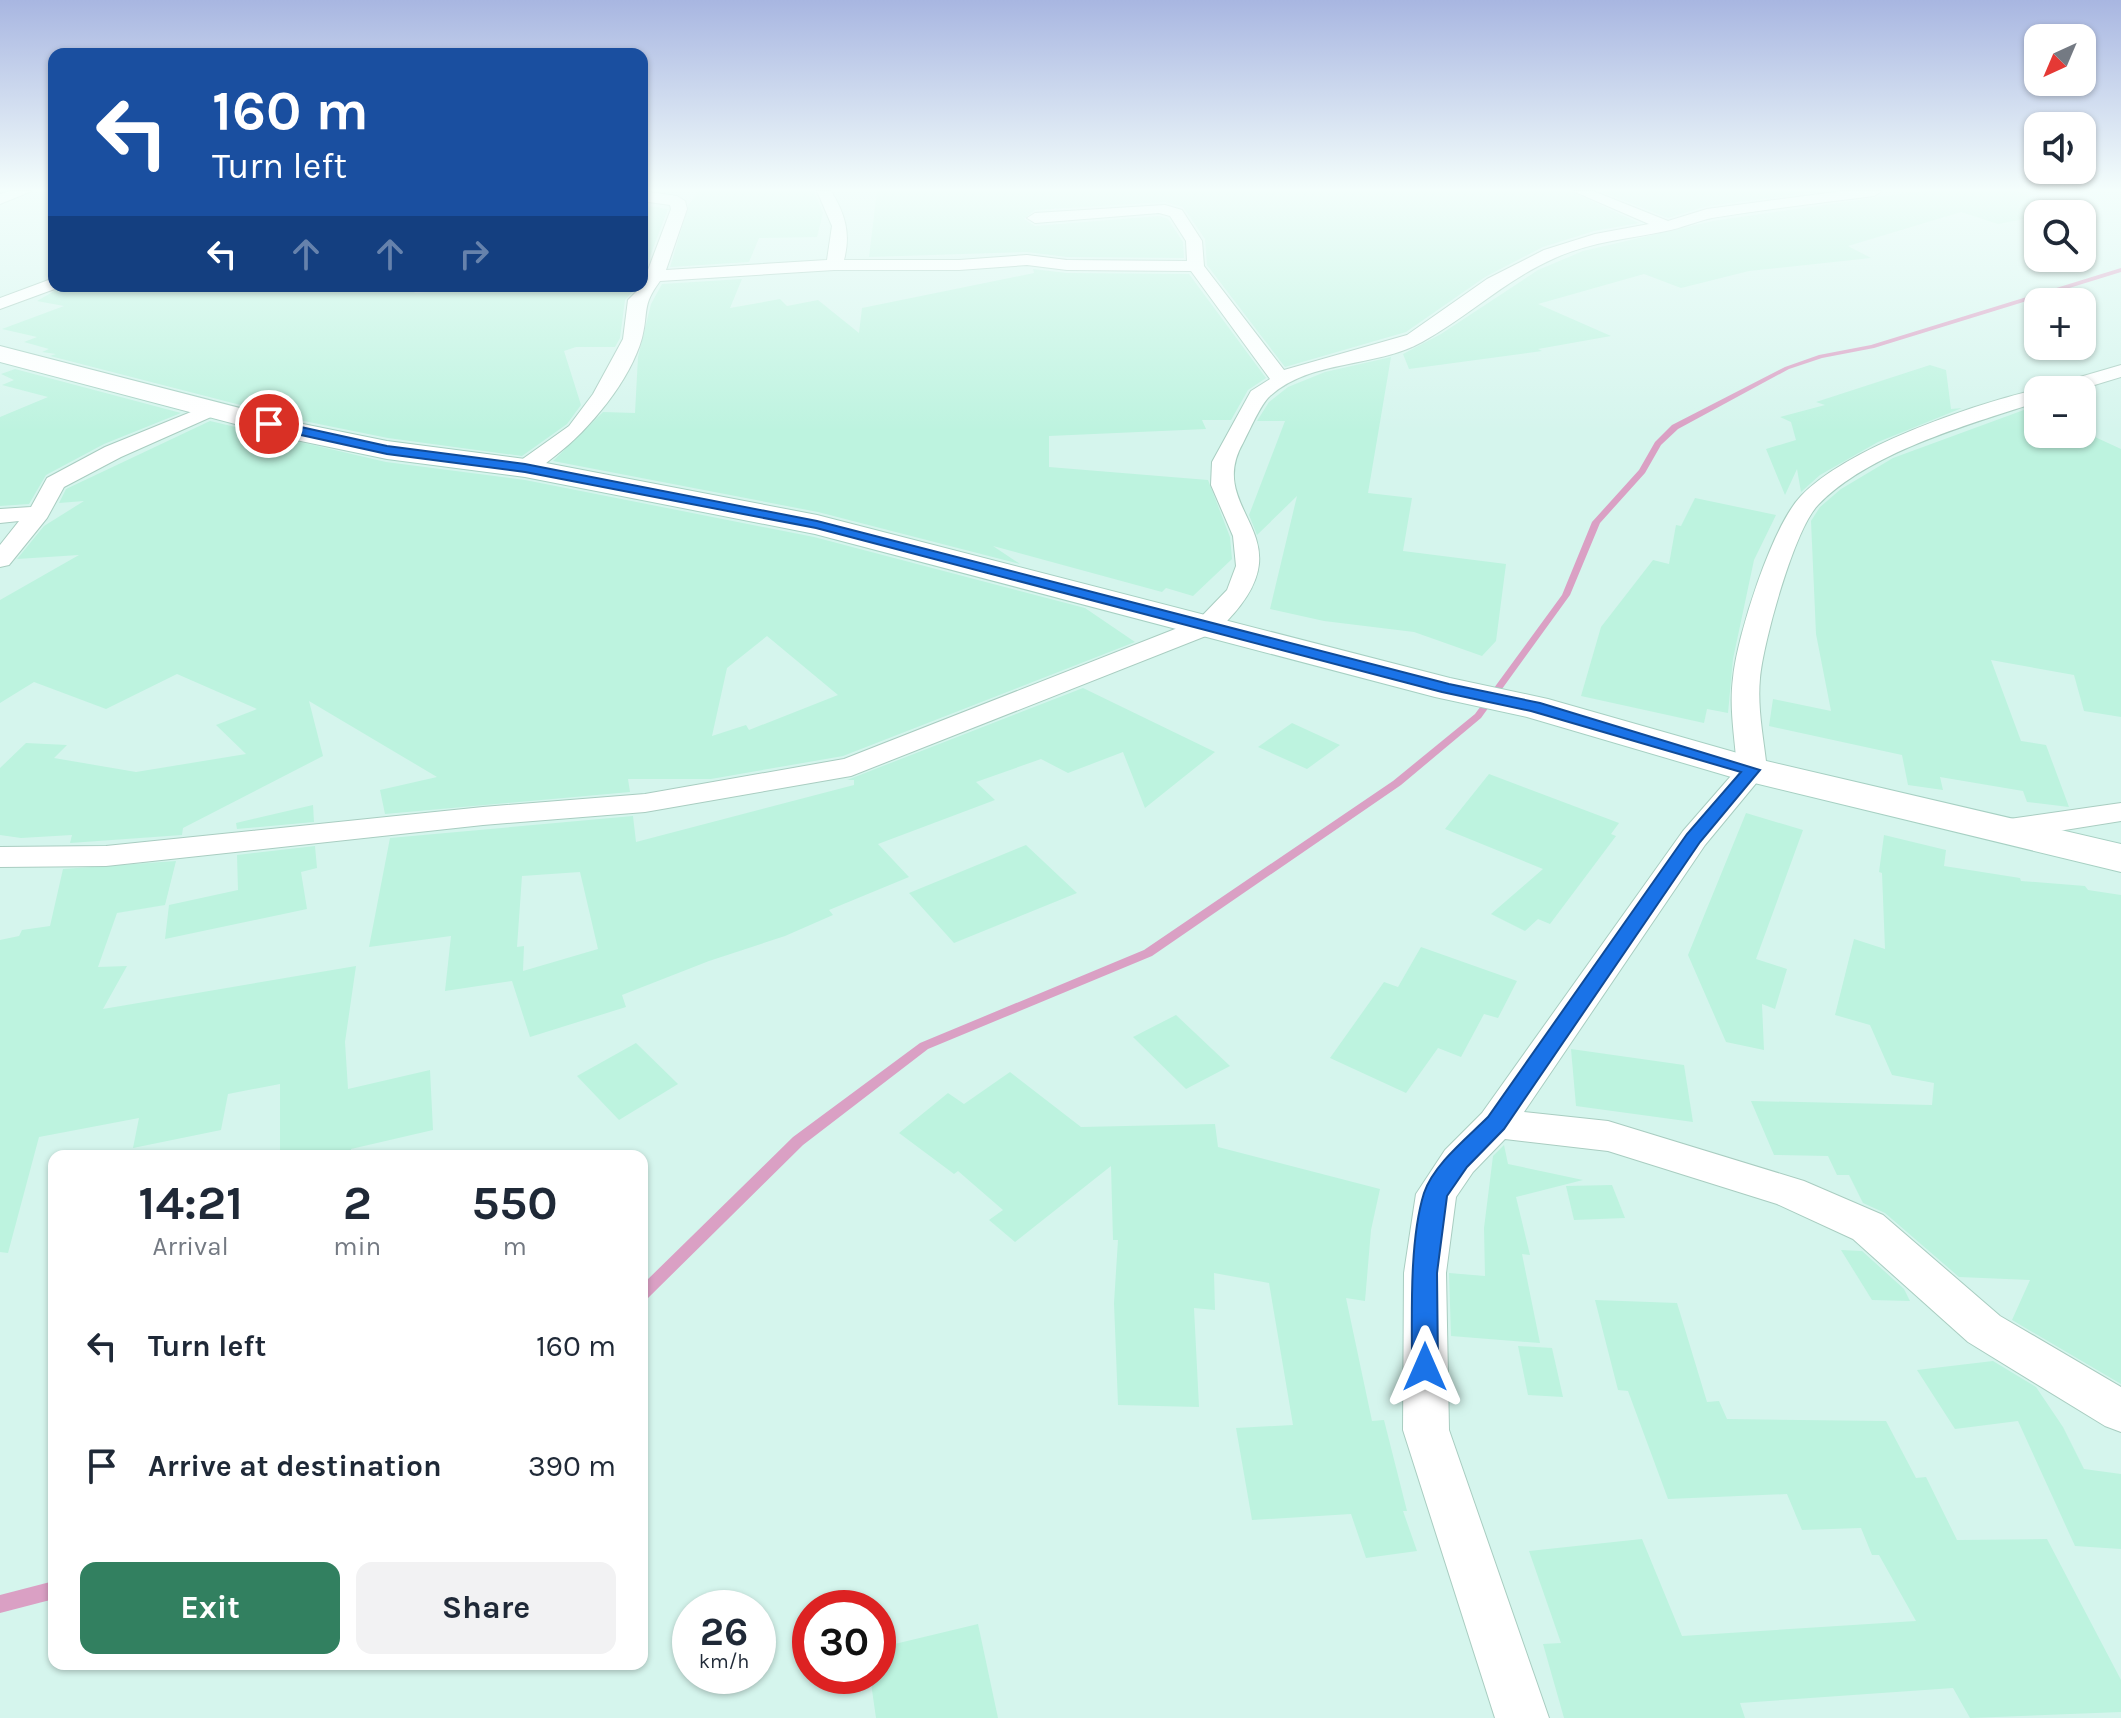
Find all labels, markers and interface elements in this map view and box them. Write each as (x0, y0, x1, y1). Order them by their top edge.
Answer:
north arrow (2024, 24, 2096, 96)
map controls (2024, 24, 2096, 448)
text: 160 m (212, 78, 369, 143)
icon: left (80, 80, 184, 184)
button: sound (2024, 112, 2096, 184)
text: Turn left (212, 145, 347, 187)
button: search (2024, 200, 2096, 272)
icon: left (200, 232, 244, 276)
icon: ahead (284, 232, 328, 276)
icon: ahead (368, 232, 412, 276)
icon: right (452, 232, 496, 276)
button: + (2024, 288, 2096, 360)
button: − (2024, 376, 2096, 448)
pin (235, 390, 303, 458)
icon: arrive (247, 402, 291, 446)
text: 14:21 (138, 1175, 243, 1231)
text: 2 (343, 1175, 372, 1231)
text: 550 (471, 1175, 558, 1231)
text: Arrival (153, 1231, 229, 1262)
text: min (333, 1231, 381, 1262)
text: m (502, 1231, 527, 1262)
icon: left (80, 1324, 124, 1368)
position arrow (1383, 1325, 1467, 1409)
text: Turn left (148, 1328, 266, 1364)
text: 160 m (536, 1328, 616, 1364)
icon: arrive (80, 1444, 124, 1488)
text: Arrive at destination (148, 1448, 442, 1484)
text: 390 m (528, 1448, 616, 1484)
button: Exit (80, 1562, 340, 1654)
button: Share (356, 1562, 616, 1654)
speed limit sign: 30 (792, 1590, 896, 1694)
text: 26 (700, 1608, 748, 1655)
text: km/h (699, 1650, 749, 1673)

